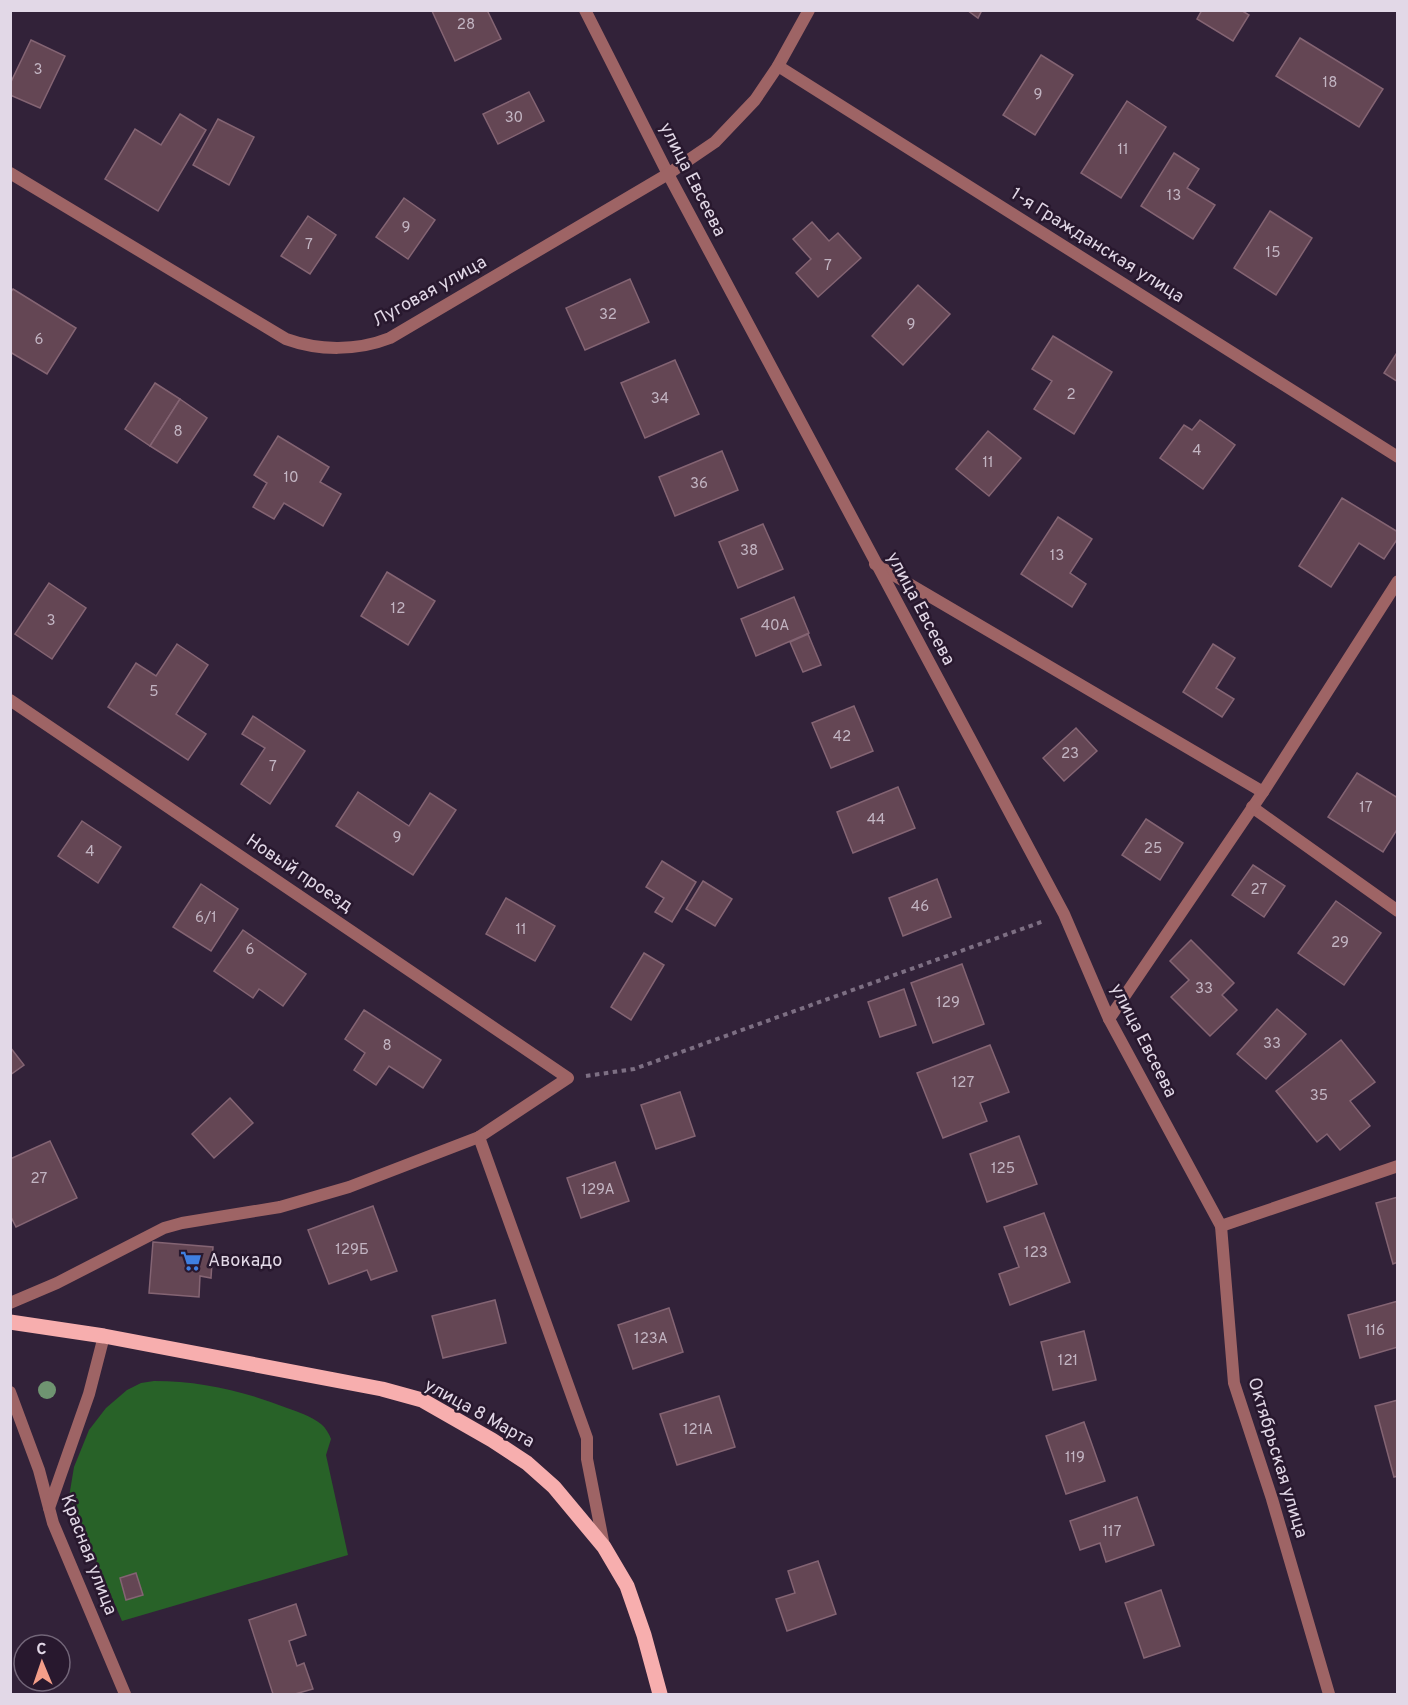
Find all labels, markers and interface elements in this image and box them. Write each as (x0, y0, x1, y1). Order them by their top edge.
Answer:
house number: 28 (457, 16, 475, 35)
house number: 3 (33, 61, 43, 80)
house number: 18 (1323, 74, 1337, 93)
house number: 9 (1034, 86, 1042, 105)
house number: 30 (505, 109, 523, 128)
street label: улица Евсеева (653, 119, 731, 241)
house number: 11 (1117, 141, 1129, 160)
street label: 1-я Гражданская улица (1006, 183, 1188, 309)
house number: 13 (1167, 187, 1181, 206)
house number: 9 (402, 219, 410, 238)
house number: 7 (305, 236, 313, 255)
house number: 15 (1266, 244, 1280, 263)
street label: Луговая улица (369, 251, 491, 333)
house number: 7 (824, 257, 832, 276)
house number: 32 (599, 306, 617, 325)
house number: 9 (907, 316, 915, 335)
house number: 6 (35, 331, 44, 350)
house number: 2 (1066, 386, 1076, 405)
house number: 34 (651, 390, 669, 409)
house number: 8 (173, 423, 183, 442)
house number: 4 (1192, 442, 1202, 461)
house number: 11 (982, 454, 994, 473)
house number: 10 (283, 469, 299, 488)
house number: 36 (690, 475, 708, 494)
house number: 38 (740, 542, 758, 561)
house number: 13 (1050, 547, 1064, 566)
street label: улица Евсеева (880, 548, 960, 670)
house number: 12 (391, 600, 405, 619)
house number: 3 (46, 612, 56, 631)
house number: 40А (761, 617, 789, 636)
house number: 5 (149, 683, 159, 702)
house number: 42 (833, 728, 851, 747)
house number: 23 (1061, 745, 1079, 764)
house number: 7 (269, 758, 277, 777)
house number: 17 (1359, 799, 1373, 818)
house number: 44 (867, 811, 885, 830)
house number: 9 (393, 829, 401, 848)
street label: Новый проезд (241, 830, 357, 918)
house number: 25 (1144, 840, 1162, 859)
house number: 4 (85, 843, 95, 862)
house number: 27 (1251, 881, 1268, 900)
house number: 46 (911, 898, 929, 917)
house number: 6/1 (195, 909, 217, 928)
house number: 11 (515, 921, 527, 940)
house number: 29 (1331, 934, 1349, 953)
house number: 6 (246, 941, 255, 960)
street label: улица Евсеева (1104, 980, 1182, 1102)
house number: 33 (1195, 980, 1213, 999)
house number: 129 (936, 994, 960, 1013)
house number: 33 (1263, 1035, 1281, 1054)
house number: 8 (382, 1037, 392, 1056)
house number: 127 (952, 1074, 974, 1093)
house number: 35 (1310, 1087, 1328, 1106)
house number: 125 (991, 1160, 1015, 1179)
house number: 27 (31, 1170, 48, 1189)
house number: 129А (581, 1181, 615, 1200)
house number: 129Б (335, 1241, 369, 1260)
house number: 123 (1024, 1244, 1048, 1263)
supermarket icon: Авокадо (179, 1249, 203, 1273)
place label: Авокадо (208, 1250, 282, 1273)
house number: 116 (1365, 1322, 1385, 1341)
house number: 123А (634, 1330, 668, 1349)
house number: 121 (1058, 1352, 1078, 1371)
street label: улица 8 Марта (420, 1374, 538, 1454)
street label: Октябрьская улица (1242, 1375, 1312, 1541)
house number: 121А (683, 1421, 713, 1440)
house number: 119 (1065, 1449, 1085, 1468)
street label: Красная улица (54, 1491, 122, 1619)
house number: 117 (1103, 1523, 1122, 1542)
north arrow (12, 1633, 72, 1693)
text: С (36, 1640, 47, 1660)

